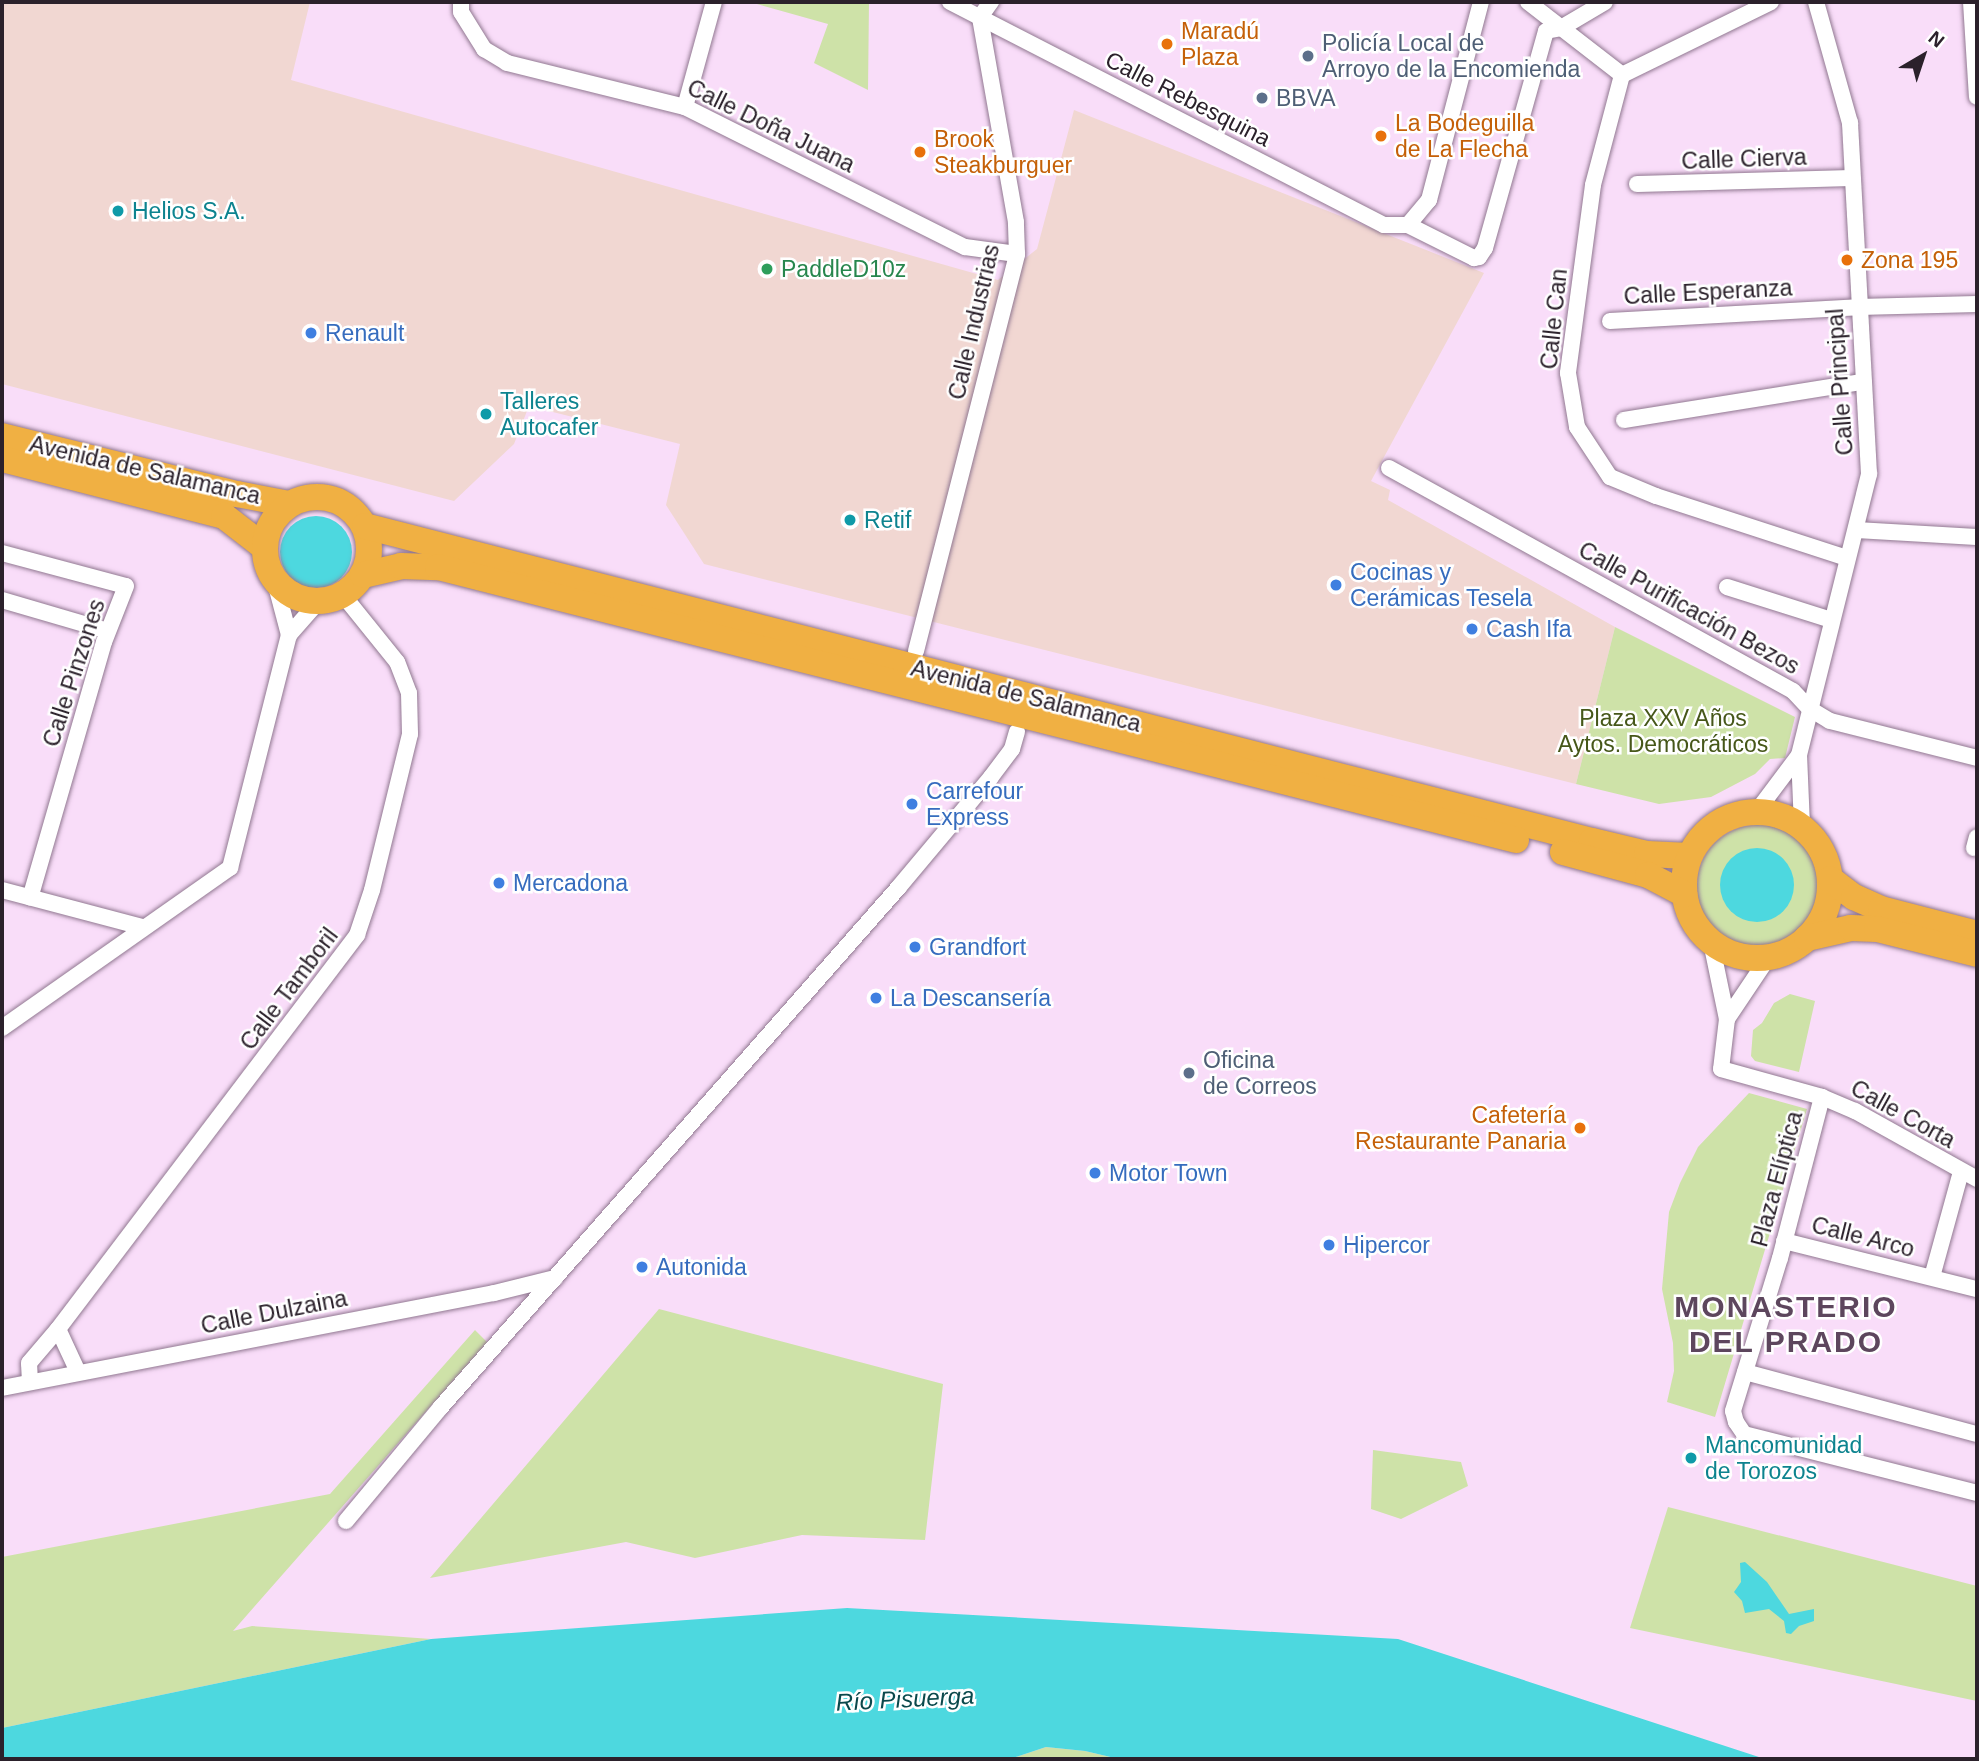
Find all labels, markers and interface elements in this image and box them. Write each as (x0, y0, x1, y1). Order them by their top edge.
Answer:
place label: Maradú Plaza (1181, 17, 1259, 71)
north arrow (1888, 21, 1958, 91)
text: N (1925, 27, 1948, 52)
place label: Policía Local de Arroyo de la Encomienda (1322, 29, 1580, 83)
marker: Maradú Plaza (1159, 36, 1175, 52)
street label: Calle Rebesquina (1101, 45, 1275, 153)
marker: Policía Local de Arroyo de la Encomienda (1300, 48, 1316, 64)
street label: Calle Doña Juana (683, 74, 859, 178)
place label: BBVA (1276, 84, 1336, 112)
marker: BBVA (1254, 90, 1270, 106)
place label: La Bodeguilla de La Flecha (1395, 109, 1534, 163)
place label: Brook Steakburguer (934, 125, 1072, 179)
marker: La Bodeguilla de La Flecha (1373, 128, 1389, 144)
street label: Calle Cierva (1681, 143, 1807, 175)
marker: Brook Steakburguer (912, 144, 928, 160)
place label: Helios S.A. (132, 197, 246, 225)
marker: Helios S.A. (110, 203, 126, 219)
street label: Calle Industrias (943, 242, 1005, 402)
place label: Zona 195 (1861, 246, 1958, 274)
marker: Zona 195 (1839, 252, 1855, 268)
place label: PaddleD10z (781, 255, 906, 283)
marker: PaddleD10z (759, 261, 775, 277)
street label: Calle Can (1535, 267, 1573, 371)
street label: Calle Esperanza (1623, 274, 1793, 310)
street label: Calle Principal (1821, 308, 1859, 456)
place label: Renault (325, 319, 404, 347)
marker: Renault (303, 325, 319, 341)
place label: Talleres Autocafer (500, 387, 598, 441)
marker: Talleres Autocafer (478, 406, 494, 422)
street label: Avenida de Salamanca (27, 430, 263, 510)
place label: Retif (864, 506, 911, 534)
marker: Retif (842, 512, 858, 528)
street label: Calle Purificación Bezos (1574, 536, 1804, 680)
place label: Cocinas y Cerámicas Tesela (1350, 558, 1533, 612)
marker: Cocinas y Cerámicas Tesela (1328, 577, 1344, 593)
street label: Calle Pinzones (37, 596, 111, 750)
place label: Cash Ifa (1486, 615, 1572, 643)
marker: Cash Ifa (1464, 621, 1480, 637)
street label: Avenida de Salamanca (908, 654, 1144, 738)
park label: Plaza XXV Años Aytos. Democráticos (1558, 704, 1768, 758)
place label: Carrefour Express (926, 777, 1023, 831)
marker: Carrefour Express (904, 796, 920, 812)
place label: Mercadona (513, 869, 628, 897)
marker: Mercadona (491, 875, 507, 891)
street label: Calle Tamboril (234, 923, 344, 1055)
place label: Grandfort (929, 933, 1026, 961)
marker: Grandfort (907, 939, 923, 955)
place label: La Descansería (890, 984, 1051, 1012)
marker: La Descansería (868, 990, 884, 1006)
place label: Oficina de Correos (1203, 1046, 1317, 1100)
marker: Oficina de Correos (1181, 1065, 1197, 1081)
street label: Calle Corta (1846, 1074, 1960, 1154)
place label: Cafetería Restaurante Panaria (1355, 1101, 1566, 1155)
street label: Plaza Elíptica (1746, 1108, 1808, 1250)
marker: Cafetería Restaurante Panaria (1572, 1120, 1588, 1136)
place label: Motor Town (1109, 1159, 1228, 1187)
marker: Motor Town (1087, 1165, 1103, 1181)
street label: Calle Arco (1808, 1211, 1918, 1263)
place label: Hipercor (1343, 1231, 1430, 1259)
marker: Hipercor (1321, 1237, 1337, 1253)
place label: Autonida (656, 1253, 747, 1281)
marker: Autonida (634, 1259, 650, 1275)
street label: Calle Dulzaina (199, 1284, 349, 1340)
district label: MONASTERIO DEL PRADO (1676, 1289, 1896, 1360)
place label: Mancomunidad de Torozos (1705, 1431, 1862, 1485)
marker: Mancomunidad de Torozos (1683, 1450, 1699, 1466)
water label: Río Pisuerga (835, 1681, 975, 1717)

